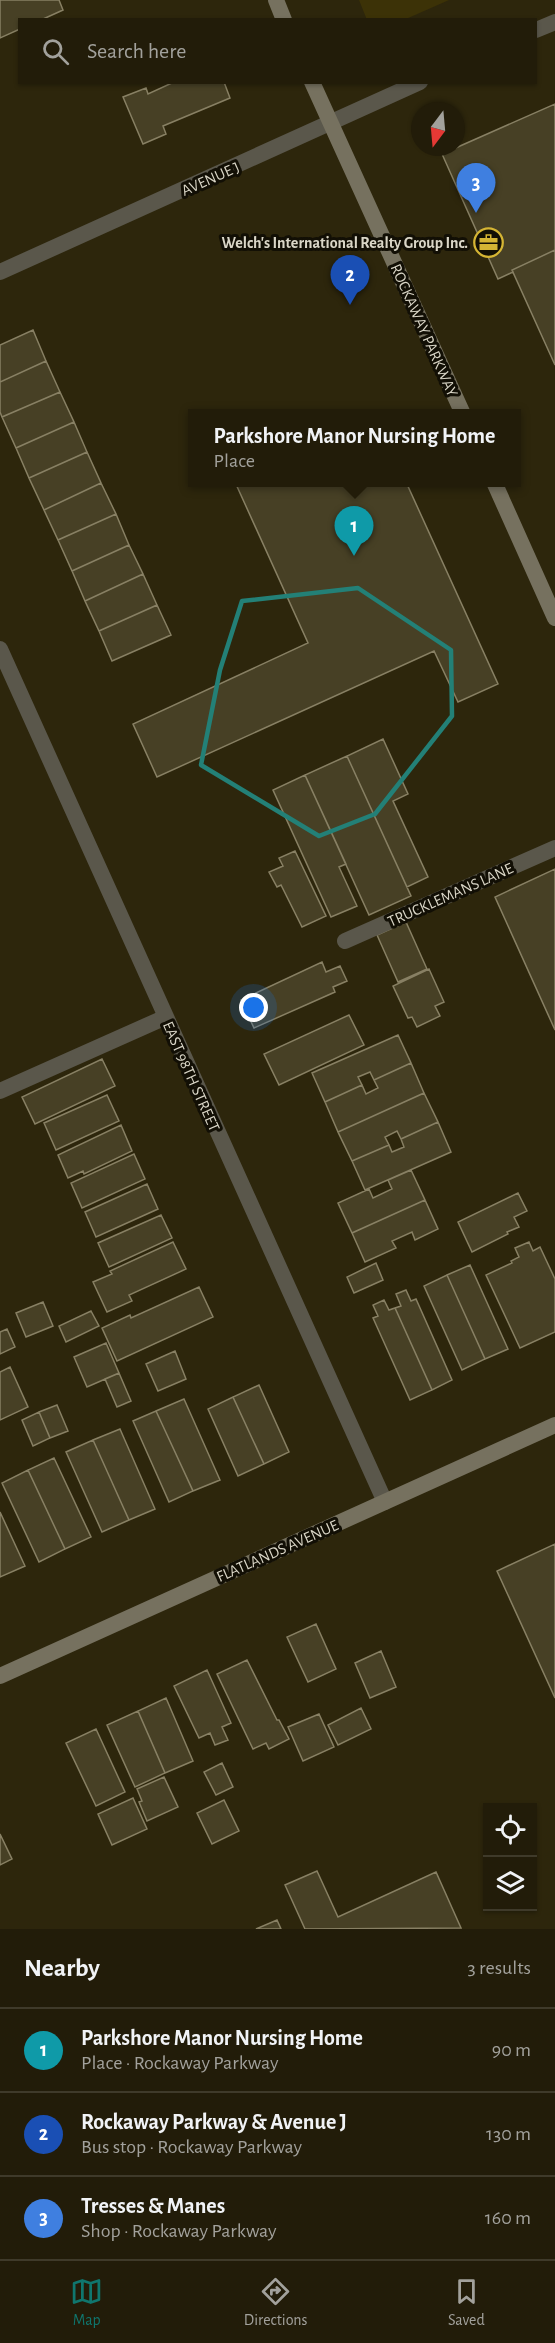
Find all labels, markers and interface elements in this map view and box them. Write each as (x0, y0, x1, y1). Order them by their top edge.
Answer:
search box (18, 18, 537, 84)
icon: search (39, 35, 72, 68)
text: Search here (87, 40, 186, 62)
north arrow (411, 102, 465, 156)
street label: AVENUE J (179, 159, 242, 199)
pin: 3 (456, 164, 496, 213)
office icon: Welch's International Realty Group Inc. (473, 226, 505, 258)
place label: Welch's International Realty Group Inc. (222, 235, 468, 252)
pin: 2 (330, 256, 370, 305)
street label: ROCKAWAY PARKWAY (388, 262, 461, 400)
popup (188, 409, 521, 487)
text: Parkshore Manor Nursing Home (214, 425, 495, 447)
text: Place (214, 451, 255, 471)
pin: 1 (334, 506, 374, 556)
street label: TRUCKLEMANS LANE (385, 860, 516, 930)
your location (239, 993, 268, 1022)
street label: EAST 98TH STREET (160, 1019, 223, 1134)
street label: FLATLANDS AVENUE (214, 1517, 341, 1585)
map controls (483, 1803, 537, 1911)
button: locate (483, 1803, 537, 1857)
button: layers (483, 1857, 537, 1911)
text: Nearby (24, 1955, 100, 1981)
text: 3 results (467, 1958, 531, 1978)
text: Parkshore Manor Nursing Home (81, 2027, 363, 2049)
text: 1 (40, 2040, 47, 2060)
text: 90 m (492, 2040, 531, 2060)
text: Place · Rockaway Parkway (81, 2053, 278, 2073)
text: Rockaway Parkway & Avenue J (81, 2111, 347, 2133)
text: 2 (39, 2124, 48, 2144)
text: 130 m (486, 2124, 531, 2144)
text: Bus stop · Rockaway Parkway (81, 2137, 302, 2157)
text: Tresses & Manes (81, 2195, 225, 2217)
text: 3 (39, 2208, 48, 2228)
text: 160 m (485, 2208, 531, 2228)
text: Shop · Rockaway Parkway (81, 2221, 277, 2241)
tab: Map (70, 2275, 103, 2330)
tab: Directions (244, 2275, 308, 2330)
tab: Saved (448, 2275, 485, 2330)

